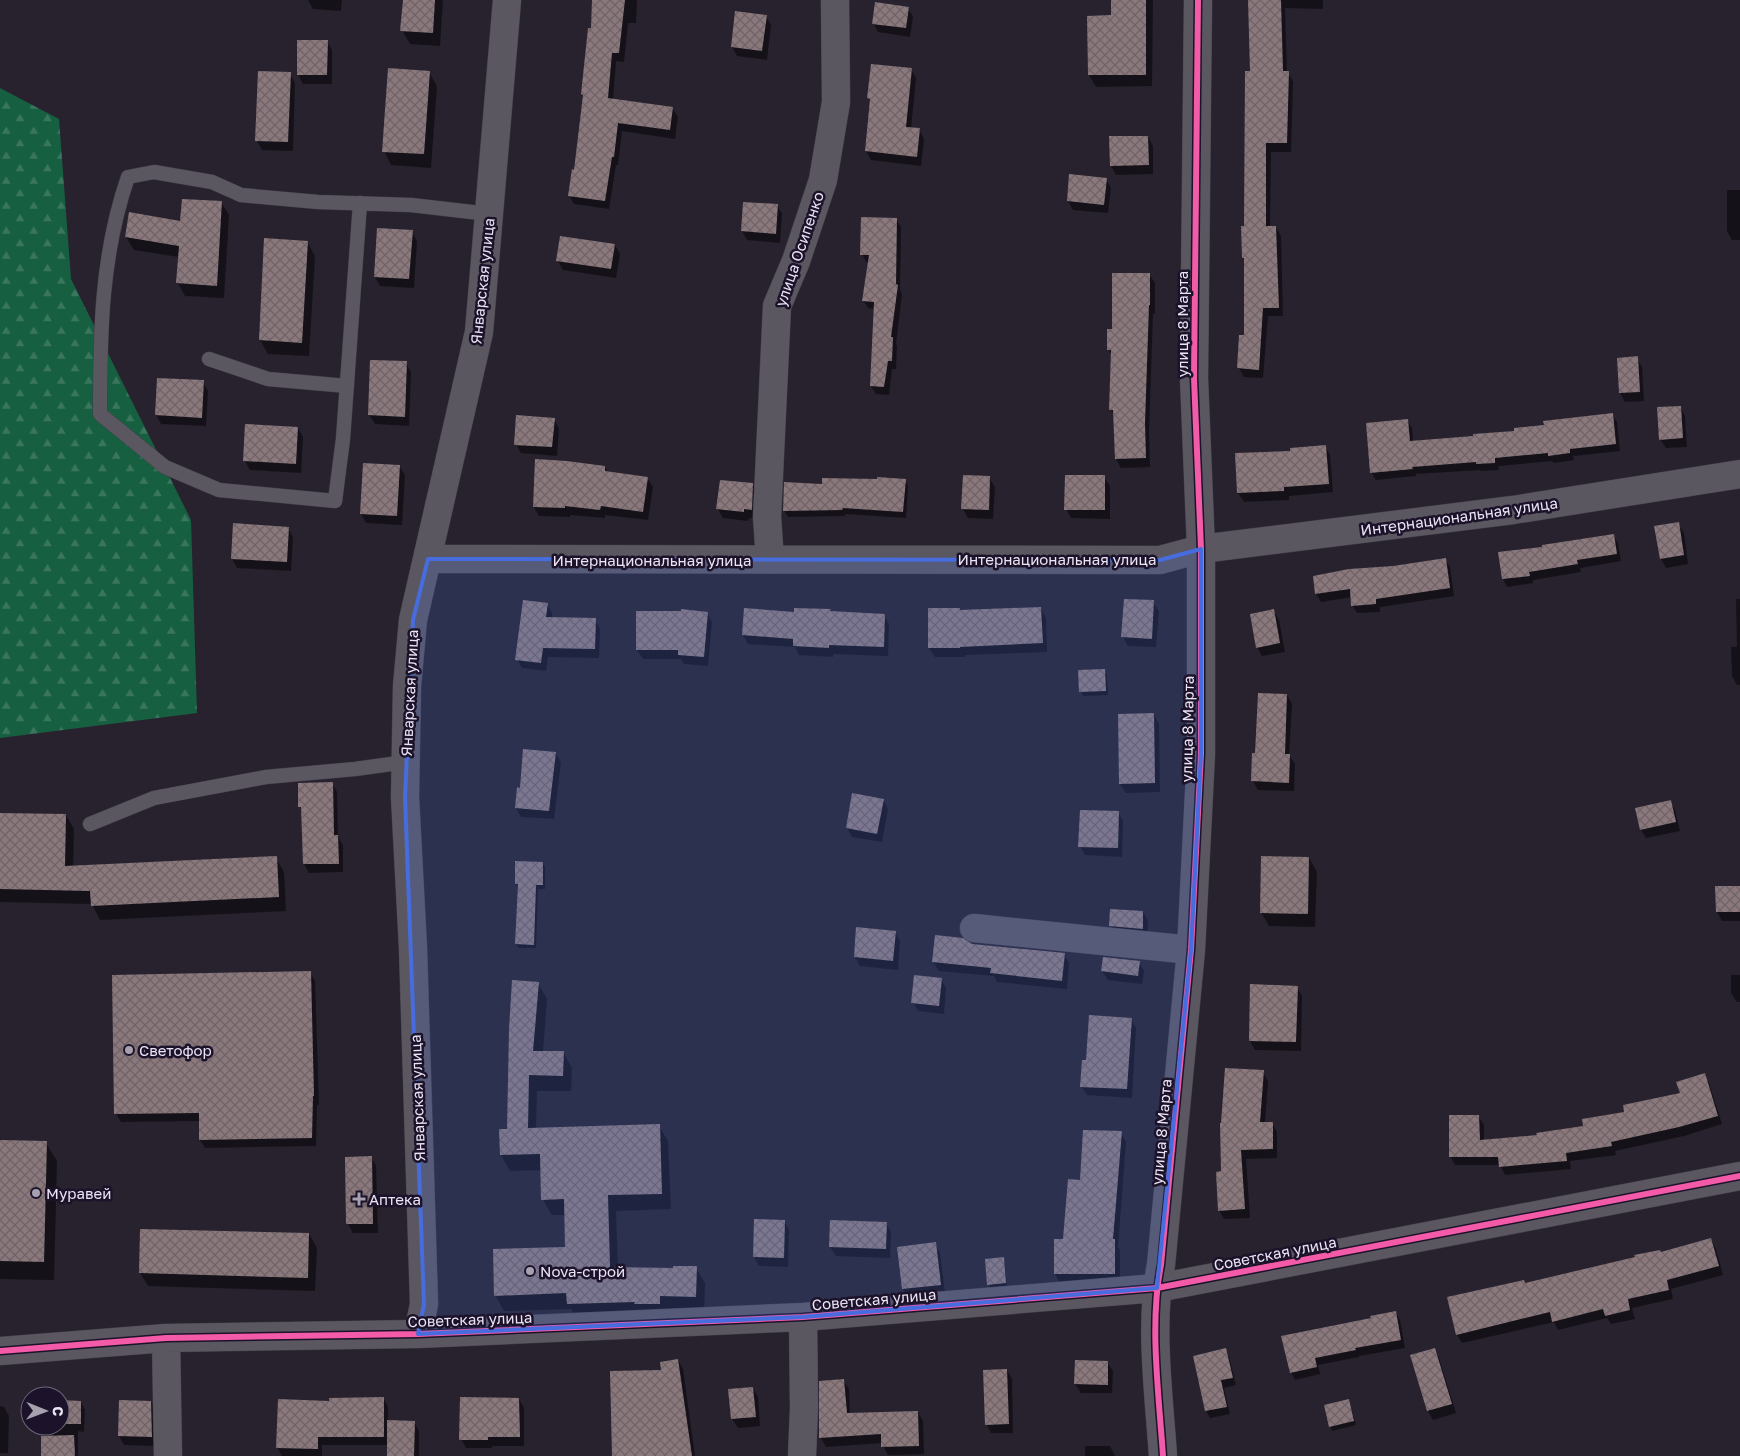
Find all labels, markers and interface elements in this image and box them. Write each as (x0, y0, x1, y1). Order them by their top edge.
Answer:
street label: улица Осипенко (771, 189, 827, 309)
street label: Январская улица (466, 217, 498, 345)
street label: улица 8 Марта (1173, 271, 1191, 377)
street label: Интернациональная улица (1359, 493, 1559, 539)
street label: Интернациональная улица (958, 550, 1156, 568)
street label: Интернациональная улица (553, 551, 751, 569)
street label: Январская улица (397, 629, 421, 757)
street label: улица 8 Марта (1177, 676, 1197, 782)
street label: Январская улица (406, 1034, 428, 1162)
place label: Светофор (139, 1041, 212, 1059)
marker: Светофор (123, 1044, 135, 1056)
street label: улица 8 Марта (1147, 1078, 1175, 1186)
place label: Муравей (46, 1184, 111, 1202)
marker: Муравей (30, 1187, 42, 1199)
place label: Аптека (369, 1190, 421, 1208)
marker: Аптека (353, 1193, 365, 1205)
street label: Советская улица (1212, 1232, 1338, 1274)
place label: Nova-строй (540, 1262, 625, 1280)
marker: Nova-строй (524, 1265, 536, 1277)
street label: Советская улица (811, 1285, 937, 1313)
street label: Советская улица (407, 1308, 533, 1330)
north arrow (20, 1386, 70, 1436)
text: С (50, 1406, 67, 1416)

